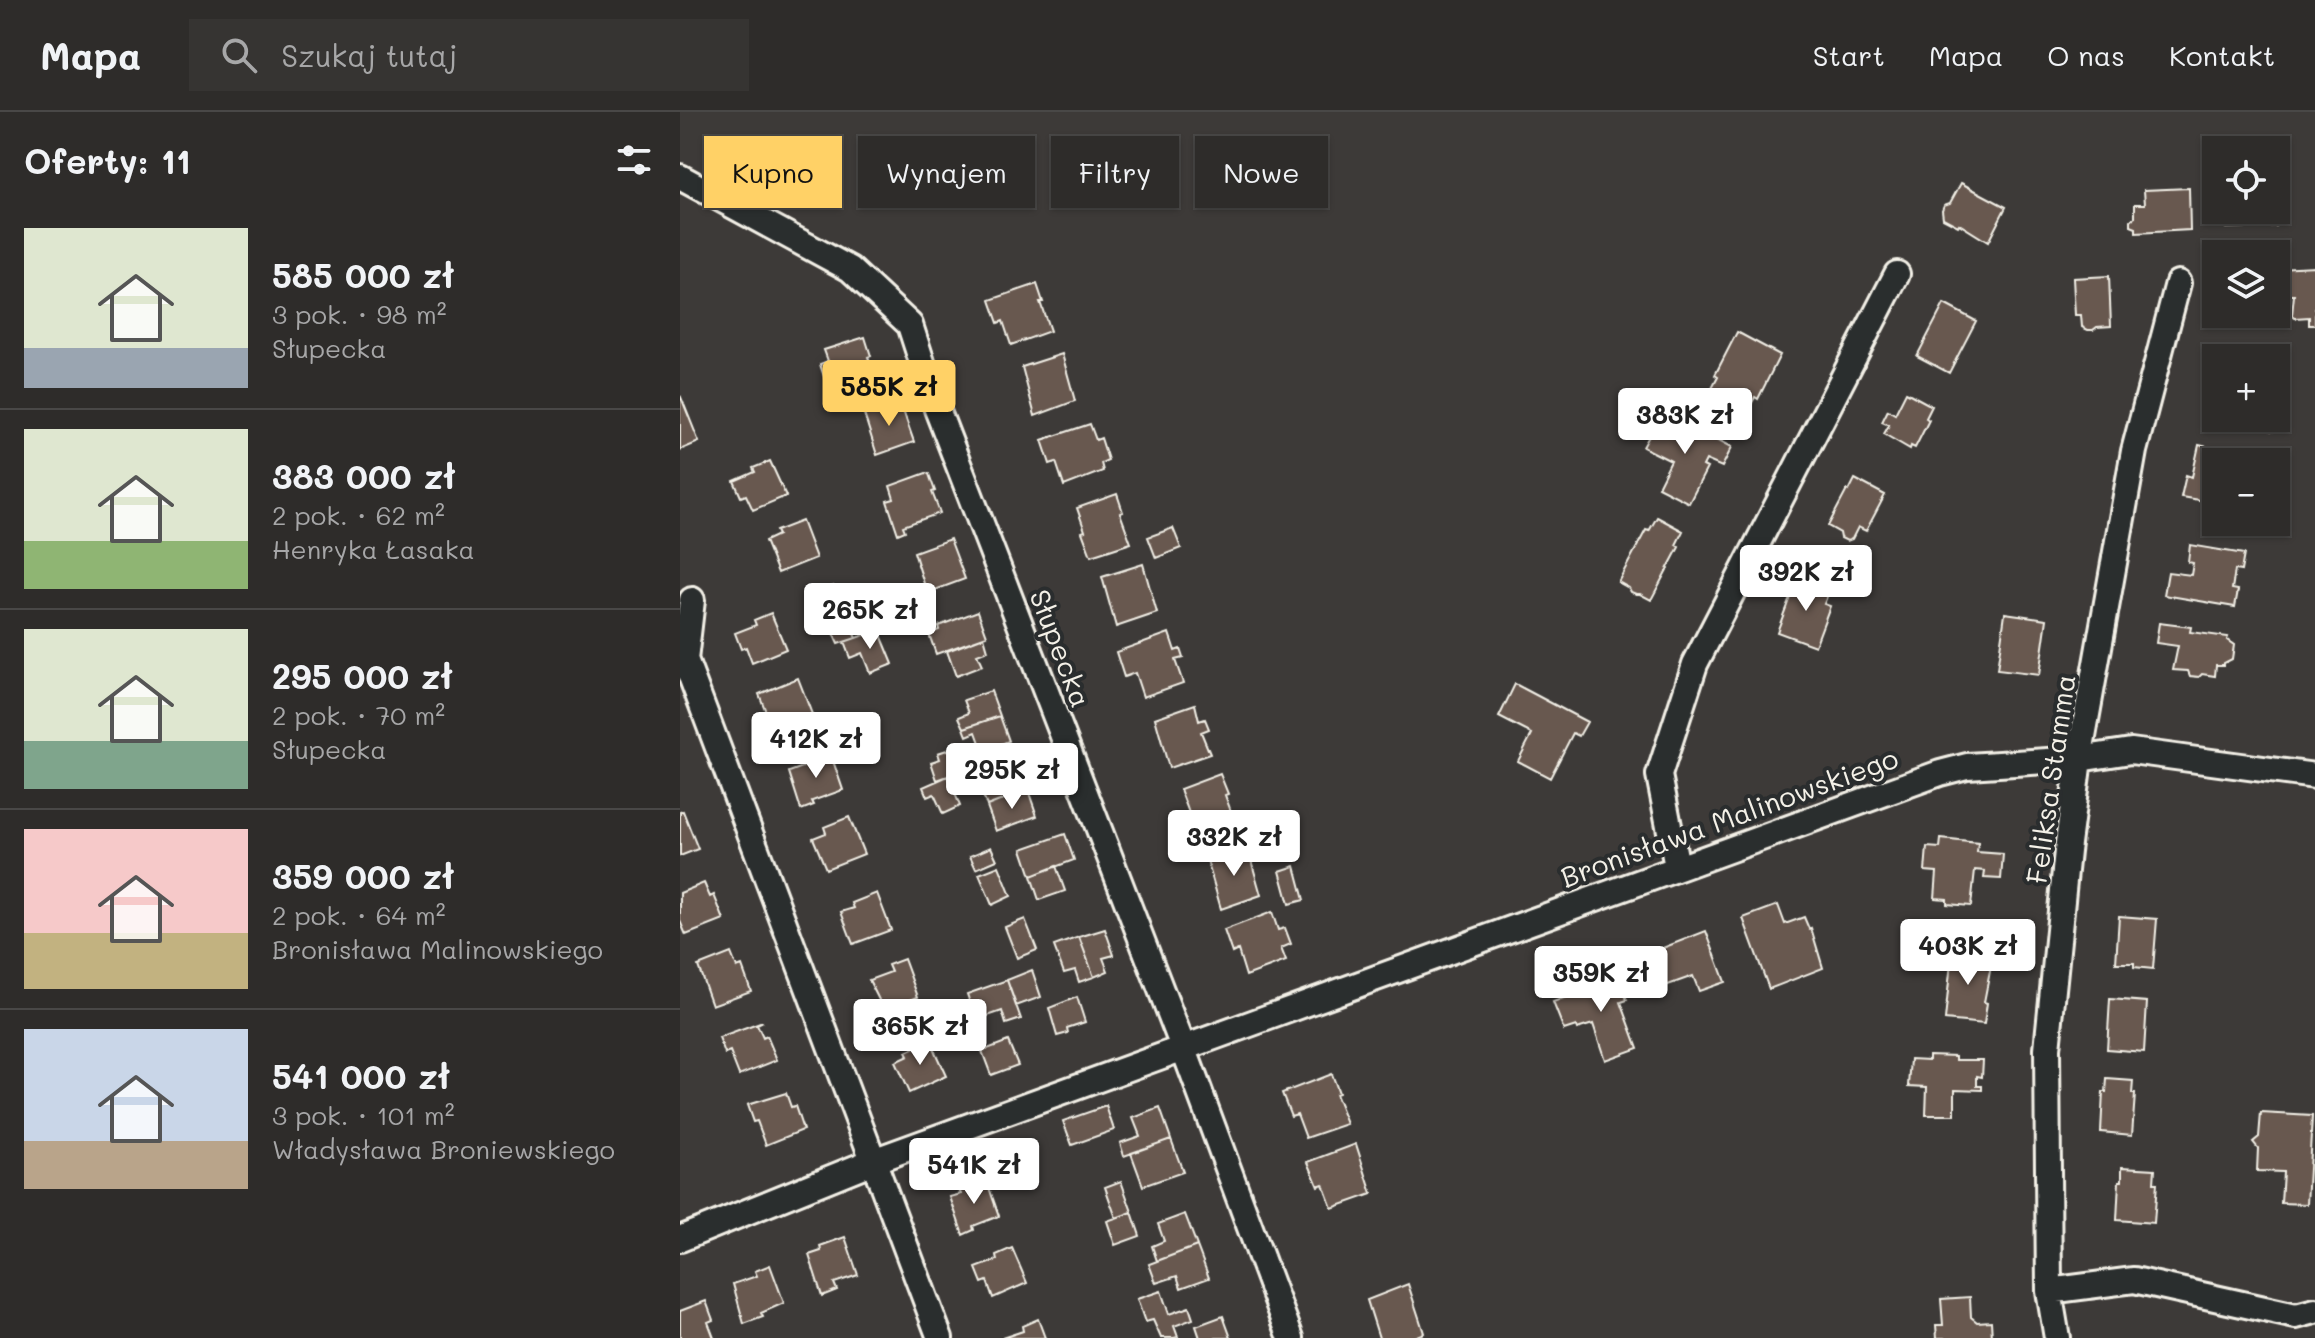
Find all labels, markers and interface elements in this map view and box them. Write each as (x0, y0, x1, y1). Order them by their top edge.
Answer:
search box (189, 19, 749, 91)
text: Mapa (40, 30, 141, 80)
icon: search (217, 33, 261, 77)
text: Szukaj tutaj (281, 35, 457, 75)
text: Start (1813, 37, 1885, 73)
text: Mapa (1929, 37, 2003, 73)
text: O nas (2047, 37, 2125, 73)
text: Kontakt (2169, 37, 2275, 73)
chip: Kupno (704, 136, 842, 208)
chip: Wynajem (858, 136, 1035, 208)
chip: Filtry (1051, 136, 1179, 208)
chip: Nowe (1195, 136, 1328, 208)
map controls (2202, 136, 2290, 536)
button: locate (2202, 136, 2290, 224)
text: Oferty: 11 (24, 138, 191, 183)
icon: filters (612, 138, 656, 182)
button: layers (2202, 240, 2290, 328)
text: 585 000 zł (272, 252, 454, 297)
icon: home (88, 260, 184, 356)
text: 3 pok. · 98 m² (272, 297, 446, 331)
text: Słupecka (272, 331, 386, 365)
button: + (2202, 344, 2290, 432)
pin: 585K zł (815, 360, 963, 428)
text: 585K zł (841, 369, 937, 403)
pin: 383K zł (1611, 388, 1759, 456)
text: 383K zł (1636, 397, 1734, 431)
button: − (2202, 448, 2290, 536)
text: 383 000 zł (272, 453, 455, 498)
icon: home (88, 461, 184, 557)
text: 2 pok. · 62 m² (272, 498, 445, 532)
text: Henryka Łasaka (272, 532, 475, 566)
pin: 392K zł (1732, 545, 1880, 613)
text: 392K zł (1758, 554, 1854, 588)
pin: 265K zł (796, 583, 944, 651)
street label: Słupecka (1022, 584, 1100, 712)
text: 265K zł (822, 592, 918, 626)
text: 295 000 zł (272, 653, 453, 698)
icon: home (88, 661, 184, 757)
street label: Feliksa Stamma (2017, 672, 2083, 886)
text: 2 pok. · 70 m² (272, 698, 445, 732)
pin: 412K zł (742, 712, 890, 780)
text: 412K zł (769, 721, 863, 755)
text: Słupecka (272, 732, 386, 766)
street label: Bronisława Malinowskiego (1555, 739, 1903, 895)
pin: 295K zł (938, 743, 1086, 811)
text: 295K zł (964, 752, 1060, 786)
pin: 332K zł (1160, 810, 1308, 878)
text: 332K zł (1186, 819, 1282, 853)
text: 359 000 zł (272, 853, 454, 898)
icon: home (88, 861, 184, 957)
text: 2 pok. · 64 m² (272, 898, 446, 932)
pin: 403K zł (1894, 919, 2042, 987)
text: 403K zł (1918, 928, 2018, 962)
text: Bronisława Malinowskiego (272, 932, 603, 966)
pin: 359K zł (1527, 946, 1675, 1014)
text: 359K zł (1553, 955, 1649, 989)
pin: 365K zł (846, 999, 994, 1067)
text: 365K zł (871, 1008, 969, 1042)
text: 541 000 zł (272, 1053, 450, 1098)
icon: home (88, 1061, 184, 1157)
text: 3 pok. · 101 m² (272, 1098, 455, 1132)
text: Władysława Broniewskiego (272, 1132, 615, 1166)
pin: 541K zł (900, 1138, 1048, 1206)
text: 541K zł (927, 1147, 1021, 1181)

